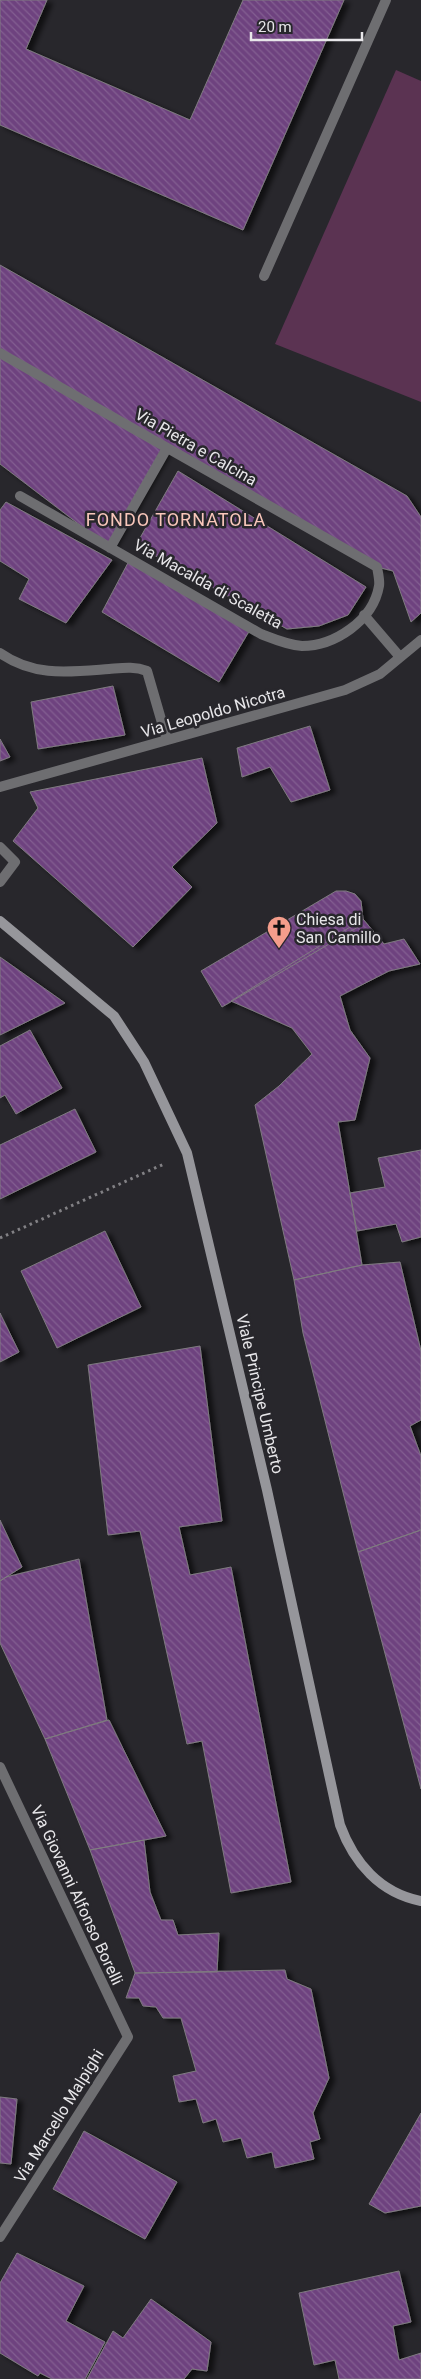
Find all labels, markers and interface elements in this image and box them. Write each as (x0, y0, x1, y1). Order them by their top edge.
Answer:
scale bar (251, 10, 362, 42)
text: 20 m (258, 18, 292, 36)
street label: Via Pietra e Calcina (132, 404, 260, 490)
district label: FONDO TORNATOLA (86, 509, 266, 530)
street label: Via Macalda di Scaletta (130, 535, 286, 633)
street label: Via Leopoldo Nicotra (139, 682, 287, 742)
place label: Chiesa di San Camillo (296, 910, 381, 947)
church icon: Chiesa di San Camillo (266, 915, 292, 949)
street label: Viale Principe Umberto (232, 1312, 288, 1476)
street label: Via Giovanni Alfonso Borelli (27, 1802, 127, 1988)
street label: Via Marcello Malpighi (10, 2046, 108, 2186)

